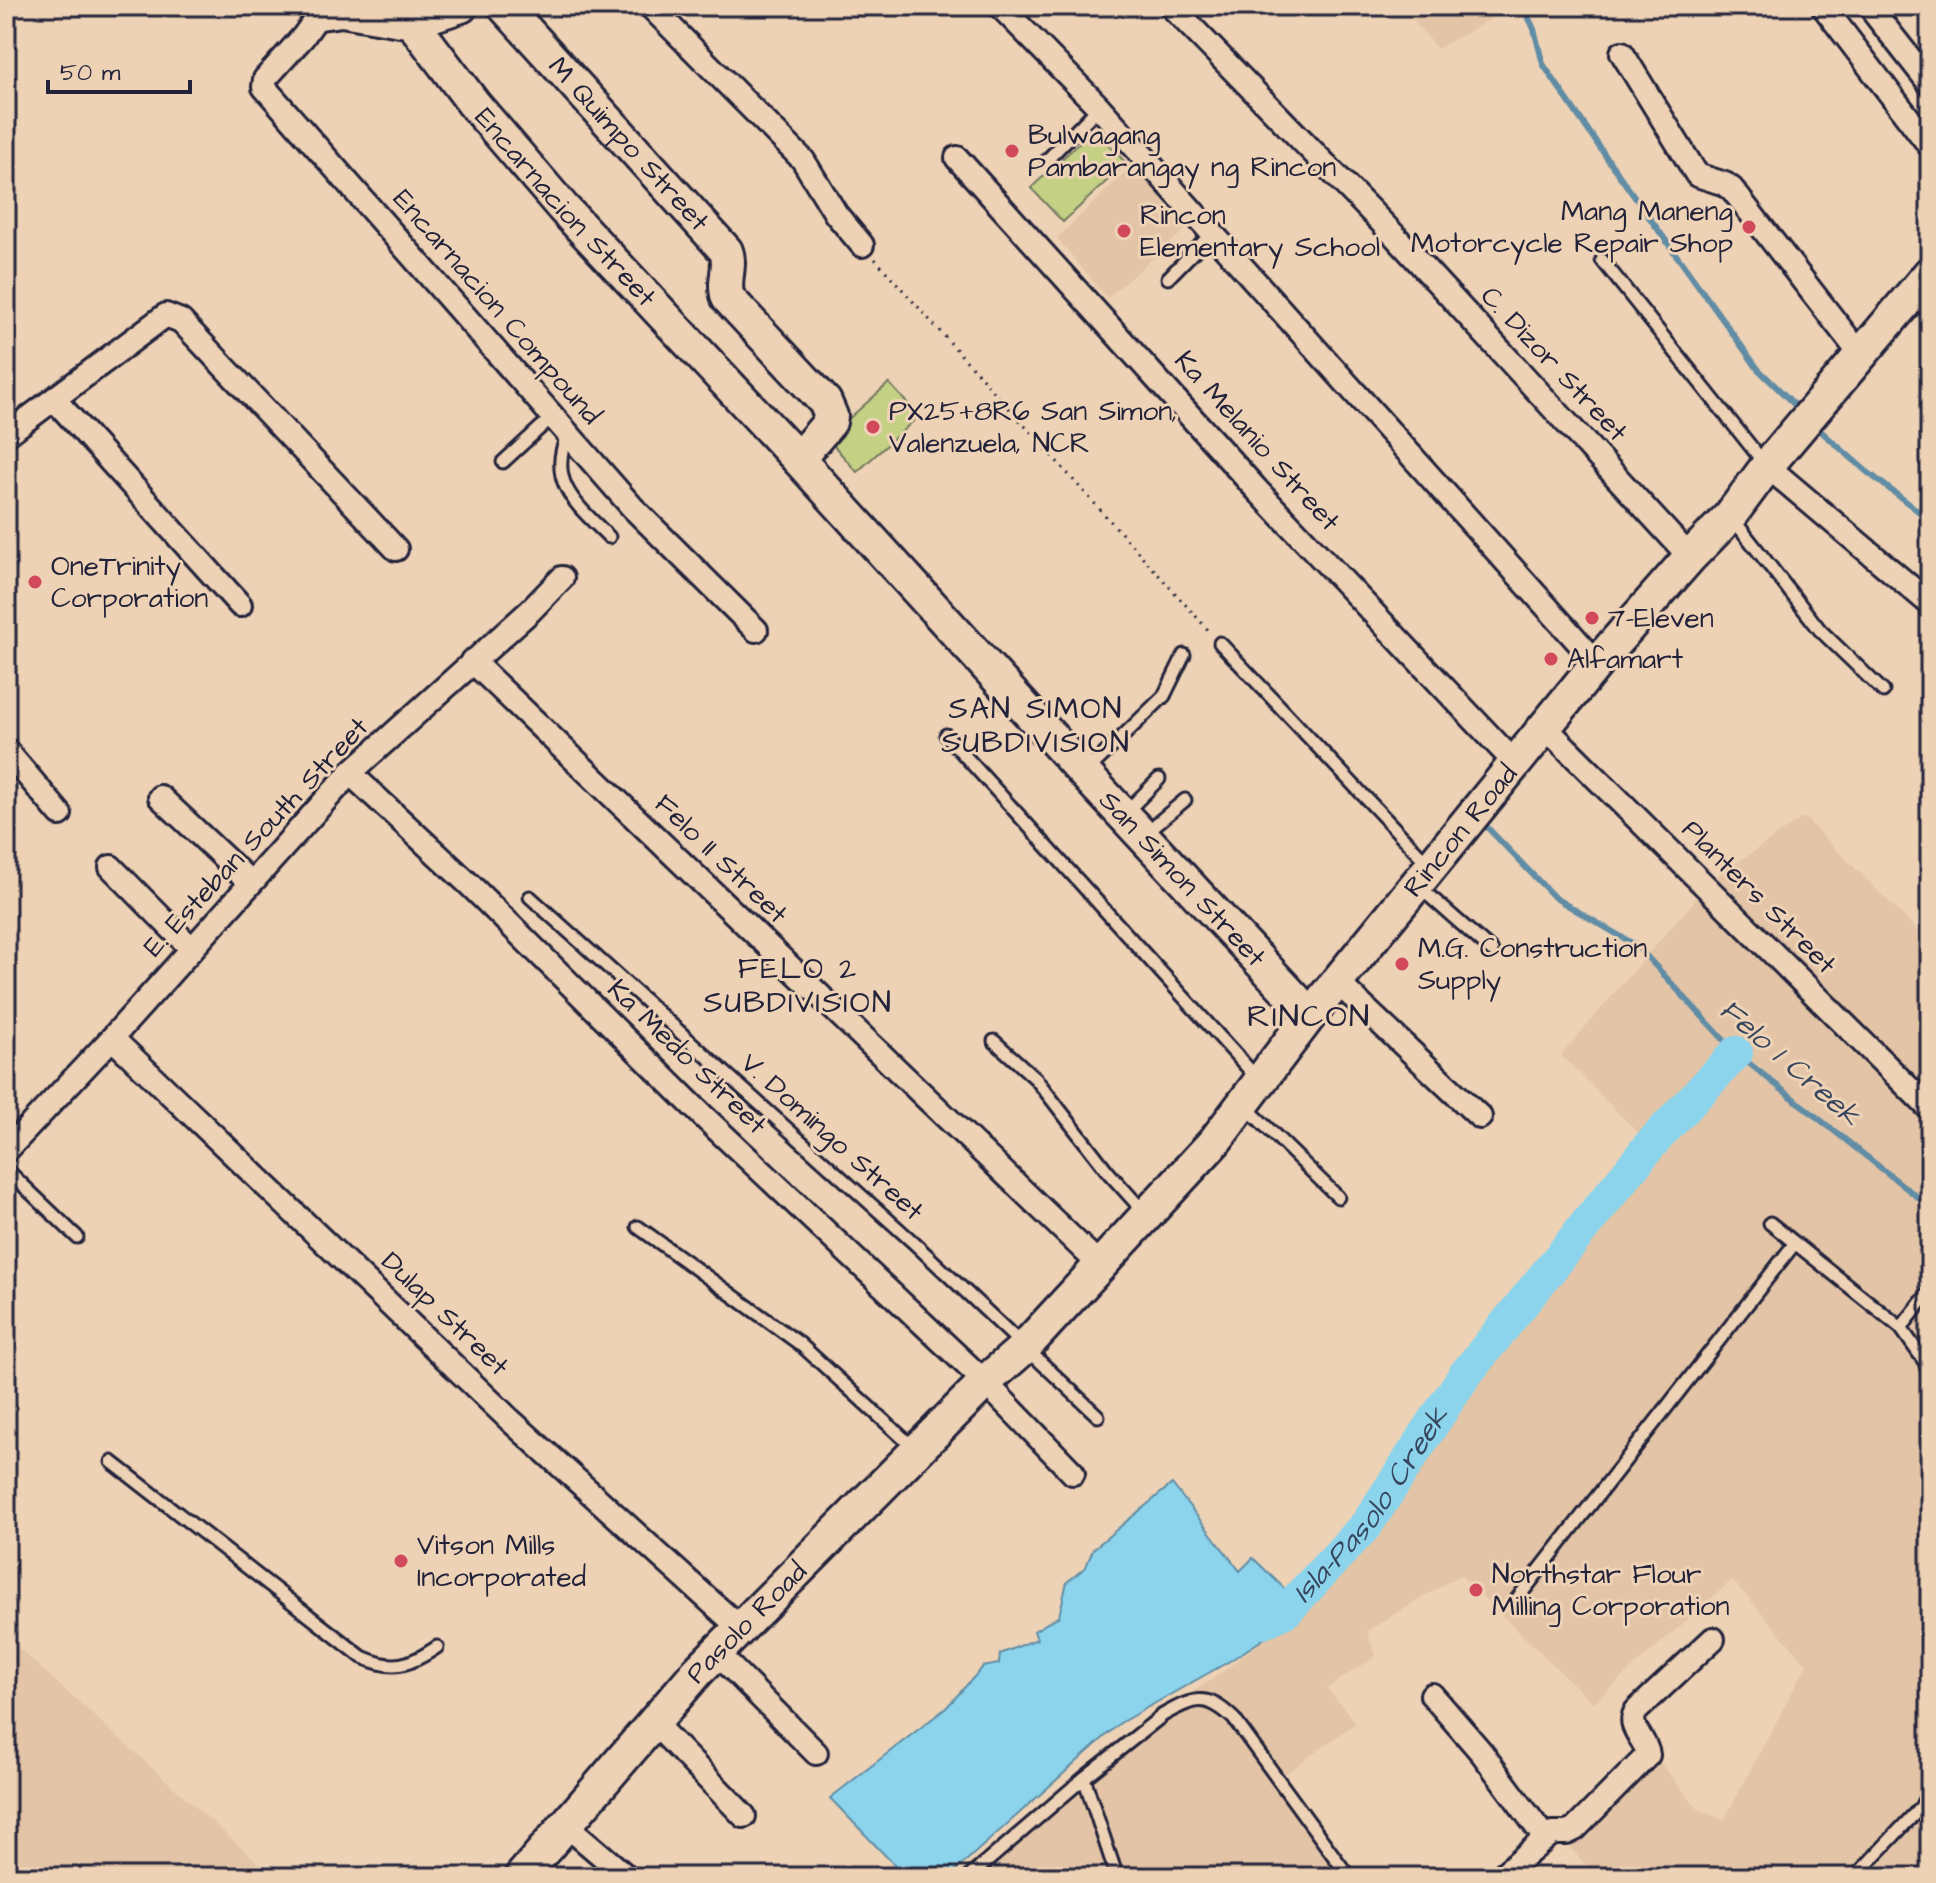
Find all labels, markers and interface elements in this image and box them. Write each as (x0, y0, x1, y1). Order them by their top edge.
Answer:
scale bar (48, 44, 190, 94)
street label: M Quimpo Street (539, 48, 719, 240)
text: 50 m (60, 56, 121, 90)
street label: Encarnacion Street (466, 99, 666, 316)
place label: Bulwagang Pambarangay ng Rincon (1028, 116, 1336, 189)
marker: Bulwagang Pambarangay ng Rincon (1003, 142, 1021, 160)
street label: Encarnacion Compound (384, 181, 610, 433)
place label: Mang Maneng Motorcycle Repair Shop (1411, 192, 1733, 265)
place label: Rincon Elementary School (1140, 196, 1380, 269)
marker: Mang Maneng Motorcycle Repair Shop (1740, 218, 1758, 236)
marker: Rincon Elementary School (1115, 222, 1133, 240)
street label: C. Dizor Street (1472, 278, 1637, 451)
street label: Ka Melanio Street (1165, 342, 1349, 540)
place label: PX25+8R6 San Simon, Valenzuela, NCR (889, 392, 1177, 463)
marker: PX25+8R6 San Simon, Valenzuela, NCR (864, 418, 882, 436)
place label: OneTrinity Corporation (51, 547, 208, 618)
marker: OneTrinity Corporation (26, 573, 44, 591)
place label: 7-Eleven (1608, 599, 1714, 638)
marker: 7-Eleven (1583, 609, 1601, 627)
place label: Alfamart (1567, 640, 1684, 679)
marker: Alfamart (1542, 650, 1560, 668)
district label: SAN SIMON SUBDIVISION (941, 688, 1131, 764)
street label: E. Esteban South Street (134, 708, 378, 965)
street label: Rincon Road (1394, 756, 1526, 905)
street label: San Simon Street (1090, 782, 1275, 976)
street label: Felo II Street (646, 785, 797, 933)
street label: Planters Street (1673, 811, 1845, 983)
place label: M.G. Construction Supply (1418, 929, 1647, 1002)
district label: FELO 2 SUBDIVISION (703, 948, 893, 1024)
marker: M.G. Construction Supply (1393, 955, 1411, 973)
street label: Ka Medo Street (598, 971, 776, 1144)
water label: Felo 1 Creek (1710, 990, 1870, 1137)
district label: RINCON (1247, 994, 1371, 1039)
street label: V. Domingo Street (731, 1044, 933, 1231)
street label: Dulap Street (372, 1243, 518, 1386)
water label: Isla-Pasolo Creek (1283, 1398, 1460, 1612)
place label: Vitson Mills Incorporated (417, 1526, 586, 1597)
marker: Vitson Mills Incorporated (392, 1552, 410, 1570)
street label: Pasolo Road (676, 1553, 816, 1692)
place label: Northstar Flour Milling Corporation (1492, 1555, 1729, 1627)
marker: Northstar Flour Milling Corporation (1467, 1581, 1485, 1599)

